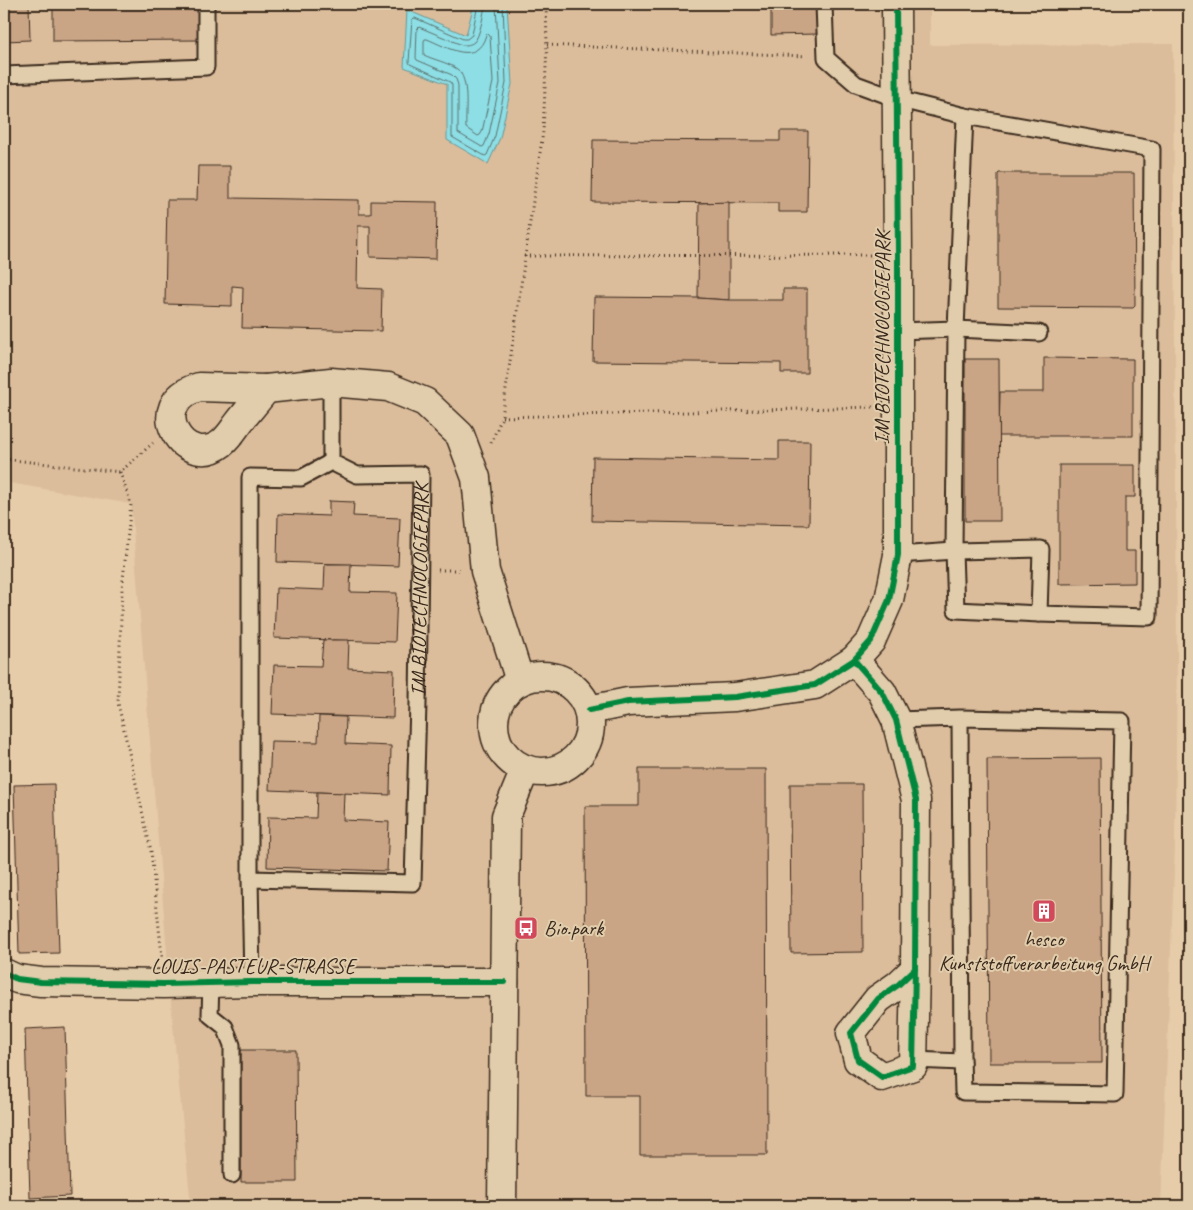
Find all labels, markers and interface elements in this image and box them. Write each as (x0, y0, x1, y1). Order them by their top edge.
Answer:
street label: IM BIOTECHNOLOGIEPARK (869, 228, 895, 445)
street label: IM BIOTECHNOLOGIEPARK (405, 480, 434, 697)
building icon: hesco Kunststoffverarbeitung GmbH (1031, 898, 1057, 924)
bus stop icon: Bio.park (513, 915, 539, 941)
place label: Bio.park (544, 915, 604, 941)
place label: hesco Kunststoffverarbeitung GmbH (939, 926, 1152, 976)
street label: LOUIS-PASTEUR-STRASSE (151, 953, 357, 979)

